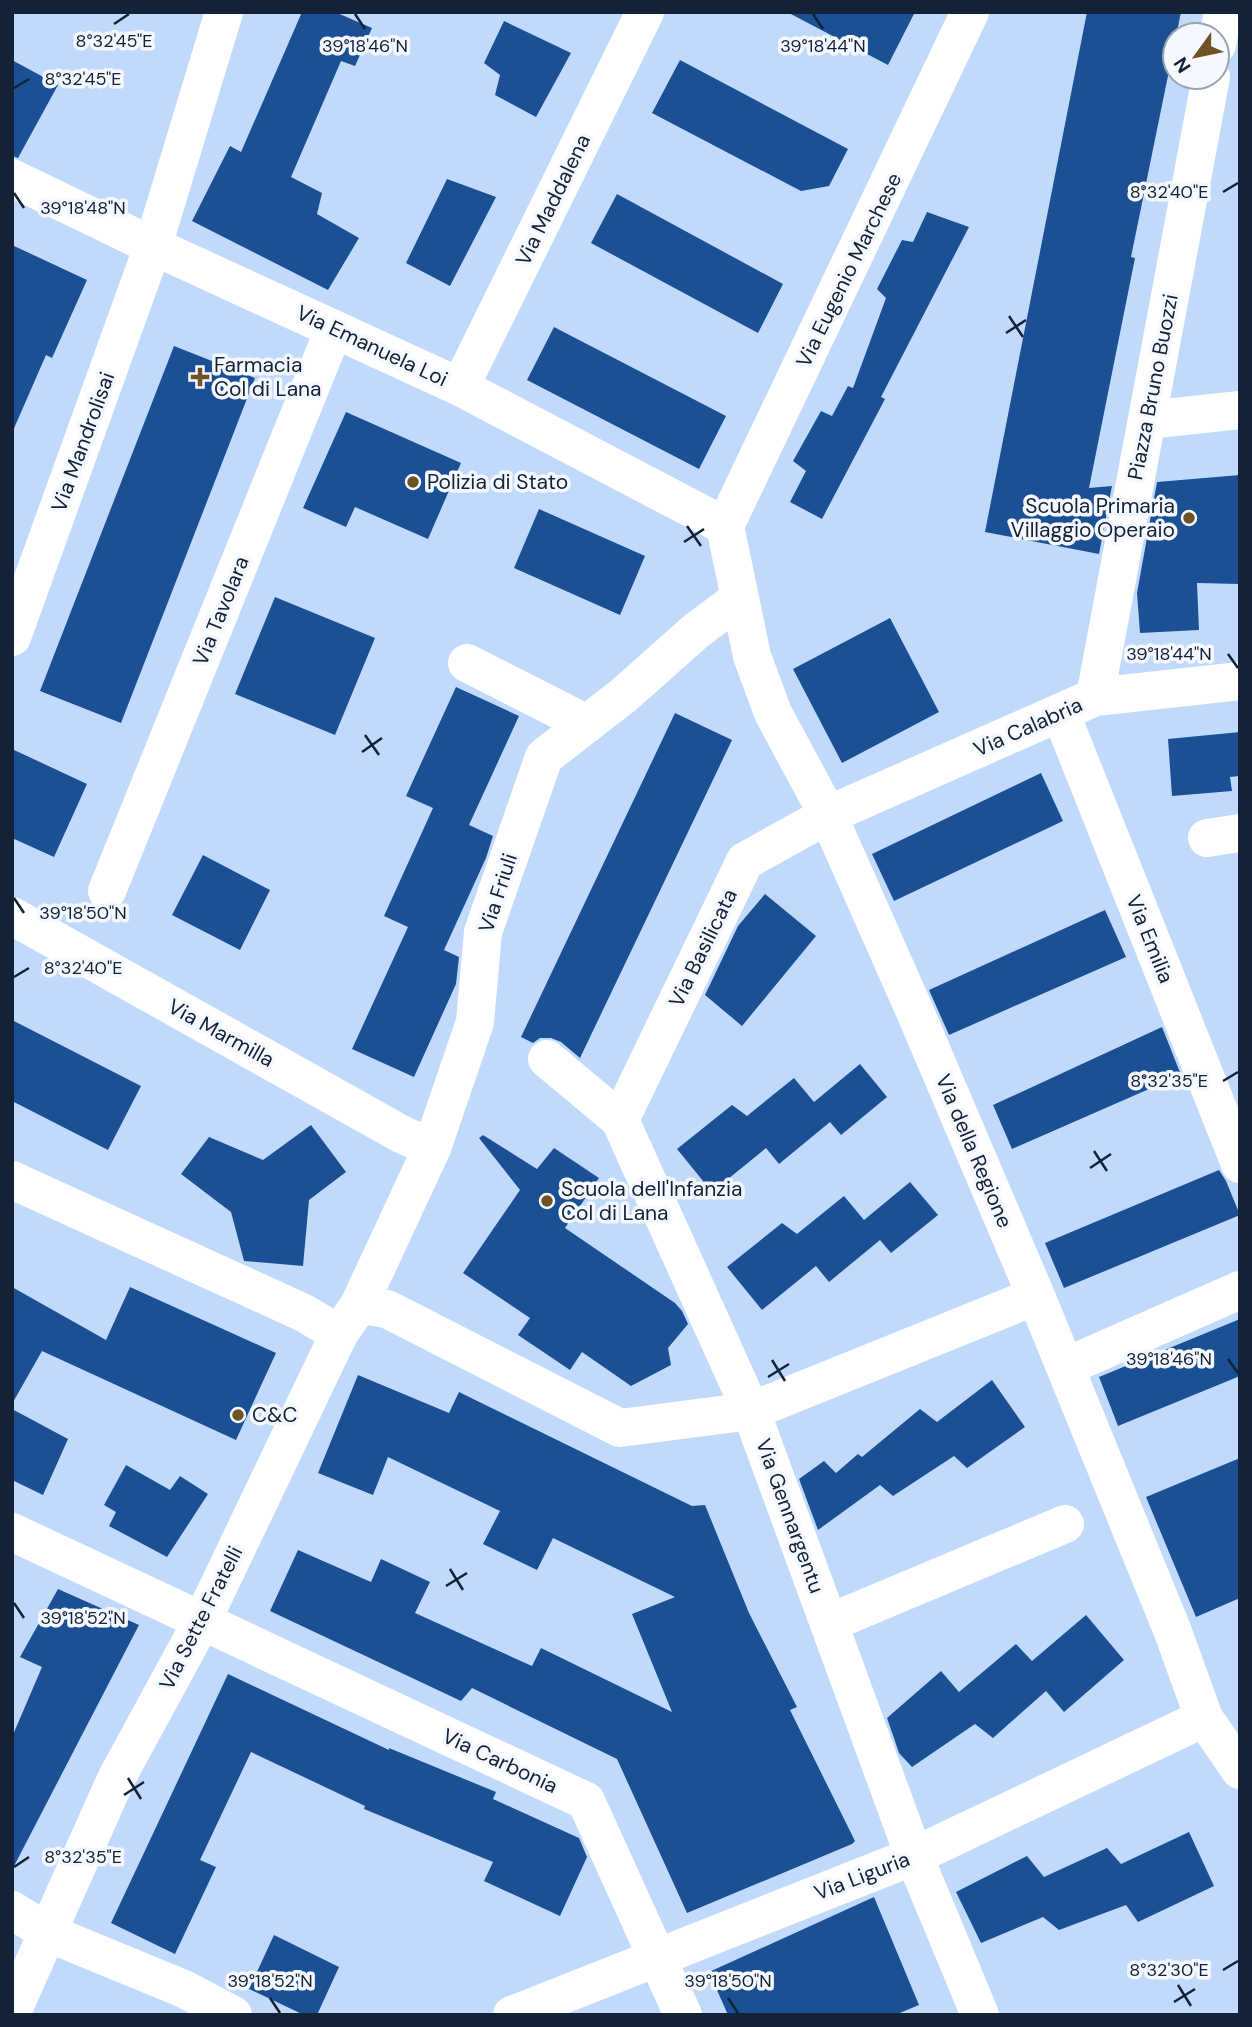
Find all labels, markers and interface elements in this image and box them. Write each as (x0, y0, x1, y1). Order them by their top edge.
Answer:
north arrow (1161, 21, 1231, 91)
text: 8°32'45"E (75, 29, 153, 53)
text: 39°18'46"N (322, 34, 408, 58)
text: 39°18'44"N (780, 34, 866, 58)
text: N (1168, 52, 1196, 78)
text: 8°32'45"E (44, 67, 122, 91)
street label: Via Maddalena (509, 130, 597, 270)
street label: Via Eugenio Marchese (790, 168, 908, 372)
text: 8°32'40"E (1130, 180, 1208, 204)
text: 39°18'48"N (40, 196, 126, 220)
street label: Piazza Bruno Buozzi (1121, 292, 1185, 482)
street label: Via Emanuela Loi (292, 299, 452, 393)
place label: Farmacia Col di Lana (214, 351, 322, 403)
street label: Via Mandrolisai (45, 368, 121, 516)
marker: Farmacia Col di Lana (192, 369, 208, 385)
place label: Polizia di Stato (427, 468, 568, 496)
marker: Polizia di Stato (405, 474, 421, 490)
place label: Scuola Primaria Villaggio Operaio (1011, 492, 1175, 544)
marker: Scuola Primaria Villaggio Operaio (1181, 510, 1197, 526)
street label: Via Tavolara (186, 552, 256, 670)
text: 39°18'44"N (1126, 642, 1212, 666)
street label: Via Calabria (969, 691, 1087, 763)
street label: Via Friuli (472, 850, 524, 936)
street label: Via Basilicata (662, 884, 744, 1012)
street label: Via Emilia (1120, 891, 1180, 987)
text: 39°18'50"N (39, 901, 127, 925)
text: 8°32'40"E (44, 956, 122, 980)
street label: Via Marmilla (163, 992, 279, 1074)
text: 8°32'35"E (1130, 1069, 1208, 1093)
street label: Via della Regione (929, 1070, 1019, 1232)
place label: Scuola dell'Infanzia Col di Lana (561, 1175, 742, 1227)
marker: Scuola dell'Infanzia Col di Lana (539, 1193, 555, 1209)
text: 39°18'46"N (1126, 1347, 1212, 1371)
place label: C&C (252, 1401, 297, 1429)
marker: C&C (230, 1407, 246, 1423)
street label: Via Gennargentu (749, 1435, 831, 1597)
street label: Via Sette Fratelli (153, 1541, 249, 1695)
text: 39°18'52"N (40, 1606, 126, 1630)
street label: Via Carbonia (438, 1722, 562, 1800)
text: 8°32'35"E (44, 1845, 122, 1869)
street label: Via Liguria (810, 1845, 914, 1907)
text: 8°32'30"E (1129, 1958, 1209, 1982)
text: 39°18'52"N (227, 1969, 313, 1993)
text: 39°18'50"N (684, 1969, 772, 1993)

